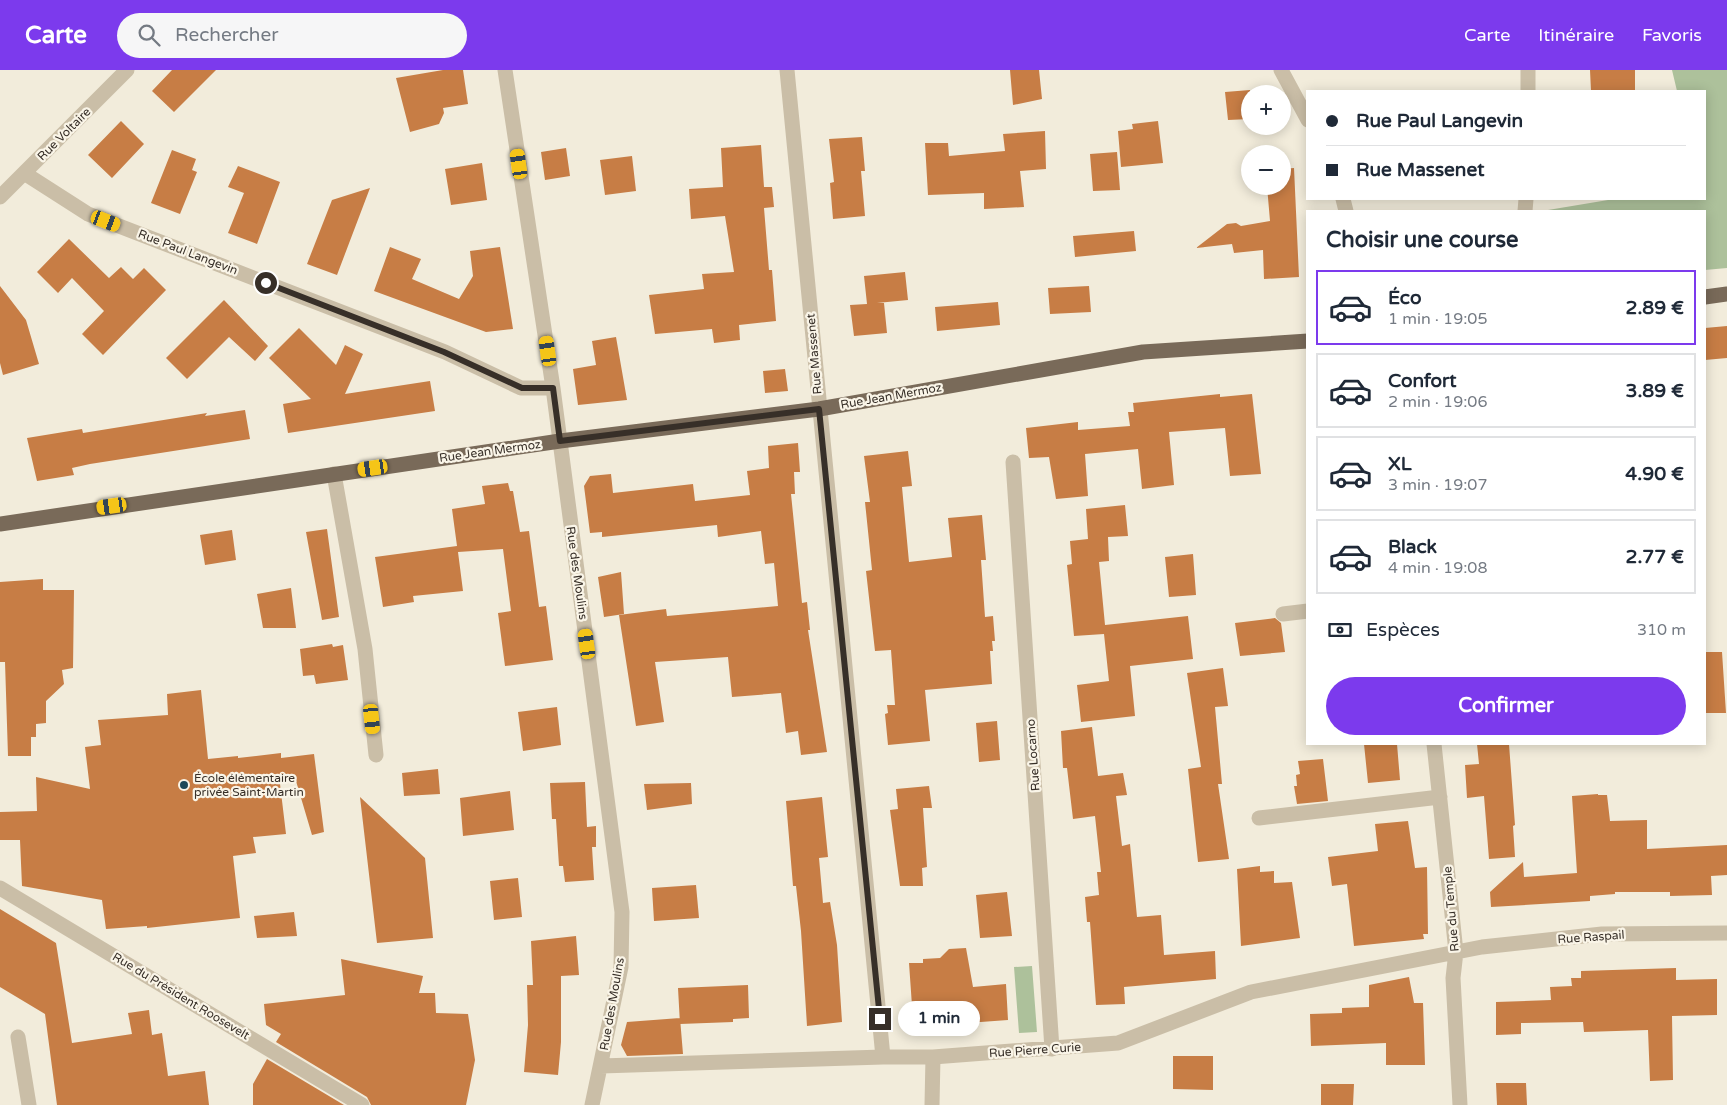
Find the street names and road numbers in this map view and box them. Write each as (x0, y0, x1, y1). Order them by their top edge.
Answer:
street label: Rue Voltaire (35, 104, 94, 163)
street label: Rue Paul Langevin (136, 227, 240, 277)
street label: Rue Massenet (803, 313, 825, 395)
street label: Rue Jean Mermoz (839, 380, 943, 412)
street label: Rue Jean Mermoz (438, 437, 542, 465)
street label: Rue des Moulins (564, 525, 591, 621)
street label: Rue Locarno (1023, 718, 1043, 792)
street label: Rue du Temple (1440, 866, 1462, 952)
street label: Rue Raspail (1557, 928, 1625, 946)
street label: Rue du Président Roosevelt (110, 950, 252, 1043)
street label: Rue des Moulins (597, 956, 627, 1052)
street label: Rue Pierre Curie (988, 1040, 1082, 1060)

